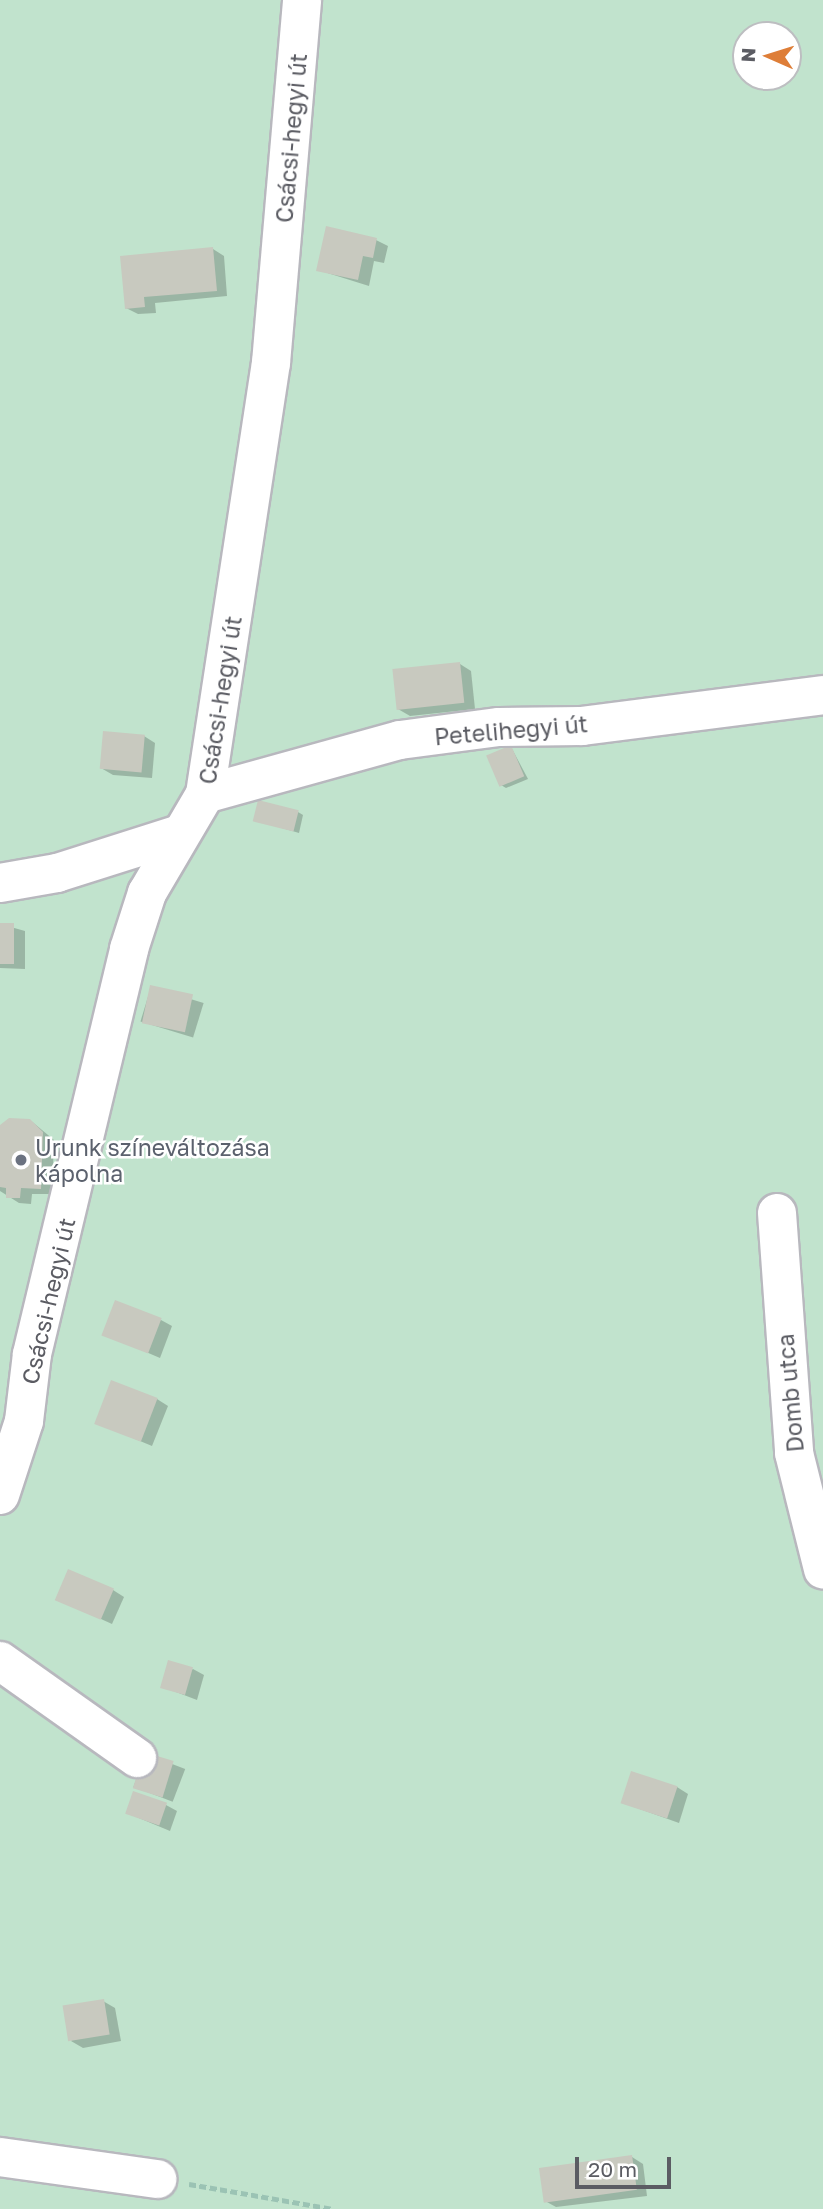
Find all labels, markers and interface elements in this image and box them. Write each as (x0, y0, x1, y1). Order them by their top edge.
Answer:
north arrow (732, 21, 802, 91)
text: N (736, 47, 759, 63)
street label: Csácsi-hegyi út (270, 52, 312, 224)
street label: Csácsi-hegyi út (193, 614, 247, 786)
street label: Petelihegyi út (433, 710, 589, 750)
place label: Urunk színeváltozása kápolna (35, 1133, 270, 1187)
marker: Urunk színeváltozása kápolna (13, 1152, 29, 1168)
street label: Csácsi-hegyi út (15, 1215, 81, 1387)
street label: Domb utca (771, 1333, 809, 1453)
scale bar (578, 2142, 674, 2186)
text: 20 m (588, 2156, 637, 2182)

